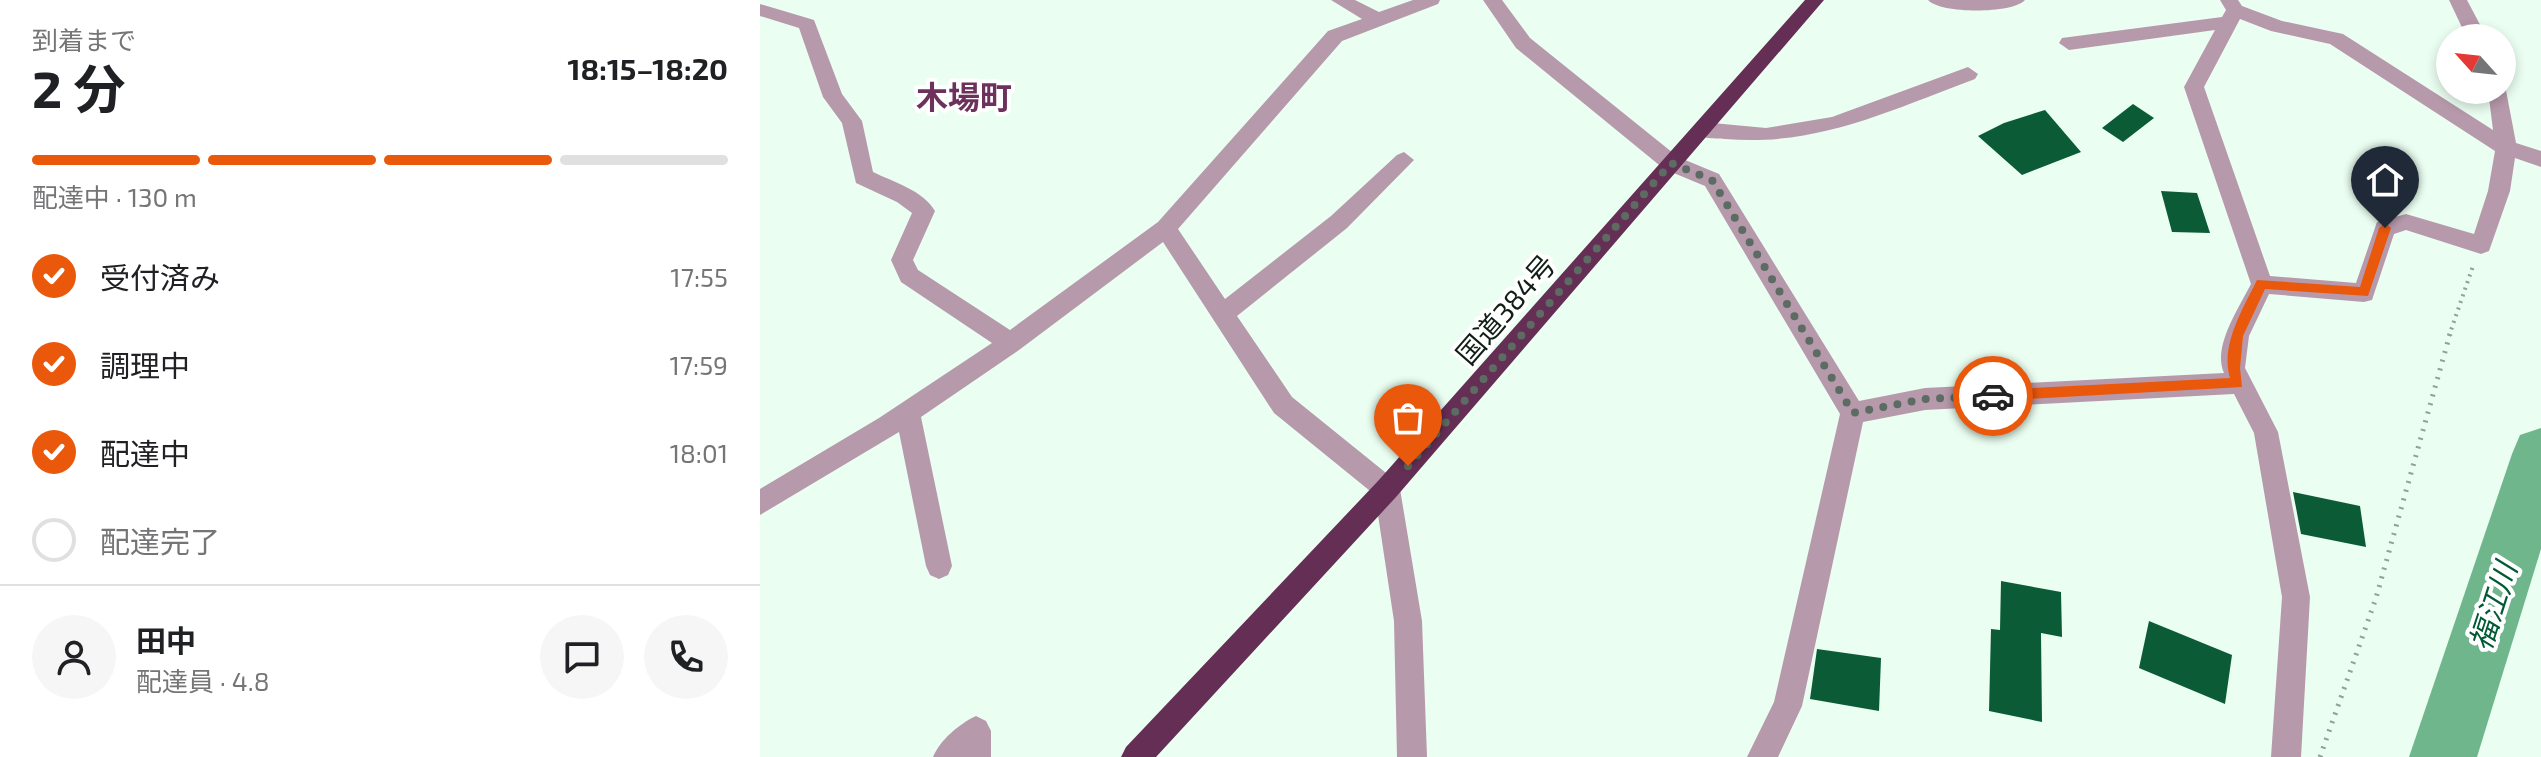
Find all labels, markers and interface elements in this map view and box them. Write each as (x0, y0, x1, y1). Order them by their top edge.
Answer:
text: 到着まで (32, 24, 136, 55)
north arrow (2436, 24, 2516, 104)
map controls (2436, 24, 2516, 104)
text: 18:15–18:20 (568, 50, 728, 86)
text: 2 分 (32, 56, 125, 118)
district label: 木場町 (916, 77, 1012, 115)
pin (2351, 146, 2419, 228)
icon: home (2363, 158, 2407, 202)
text: 配達中 · 130 m (32, 181, 197, 212)
street label: 国道384号 (1448, 247, 1562, 371)
icon: check (32, 254, 76, 298)
text: 受付済み (100, 259, 220, 295)
text: 17:55 (670, 261, 728, 292)
icon: check (32, 342, 76, 386)
text: 調理中 (100, 347, 190, 383)
text: 17:59 (669, 349, 728, 380)
courier (1953, 356, 2033, 436)
icon: car (1971, 374, 2015, 418)
pin (1374, 384, 1442, 466)
icon: bag (1386, 396, 1430, 440)
icon: check (32, 430, 76, 474)
text: 配達中 (100, 435, 190, 471)
text: 18:01 (670, 437, 728, 468)
text: 配達完了 (100, 523, 220, 559)
water label: 福江川 (2461, 555, 2524, 654)
button: person (32, 615, 116, 699)
button: chat (540, 615, 624, 699)
button: phone (644, 615, 728, 699)
text: 田中 (136, 622, 196, 658)
text: 配達員 · 4.8 (136, 665, 269, 696)

